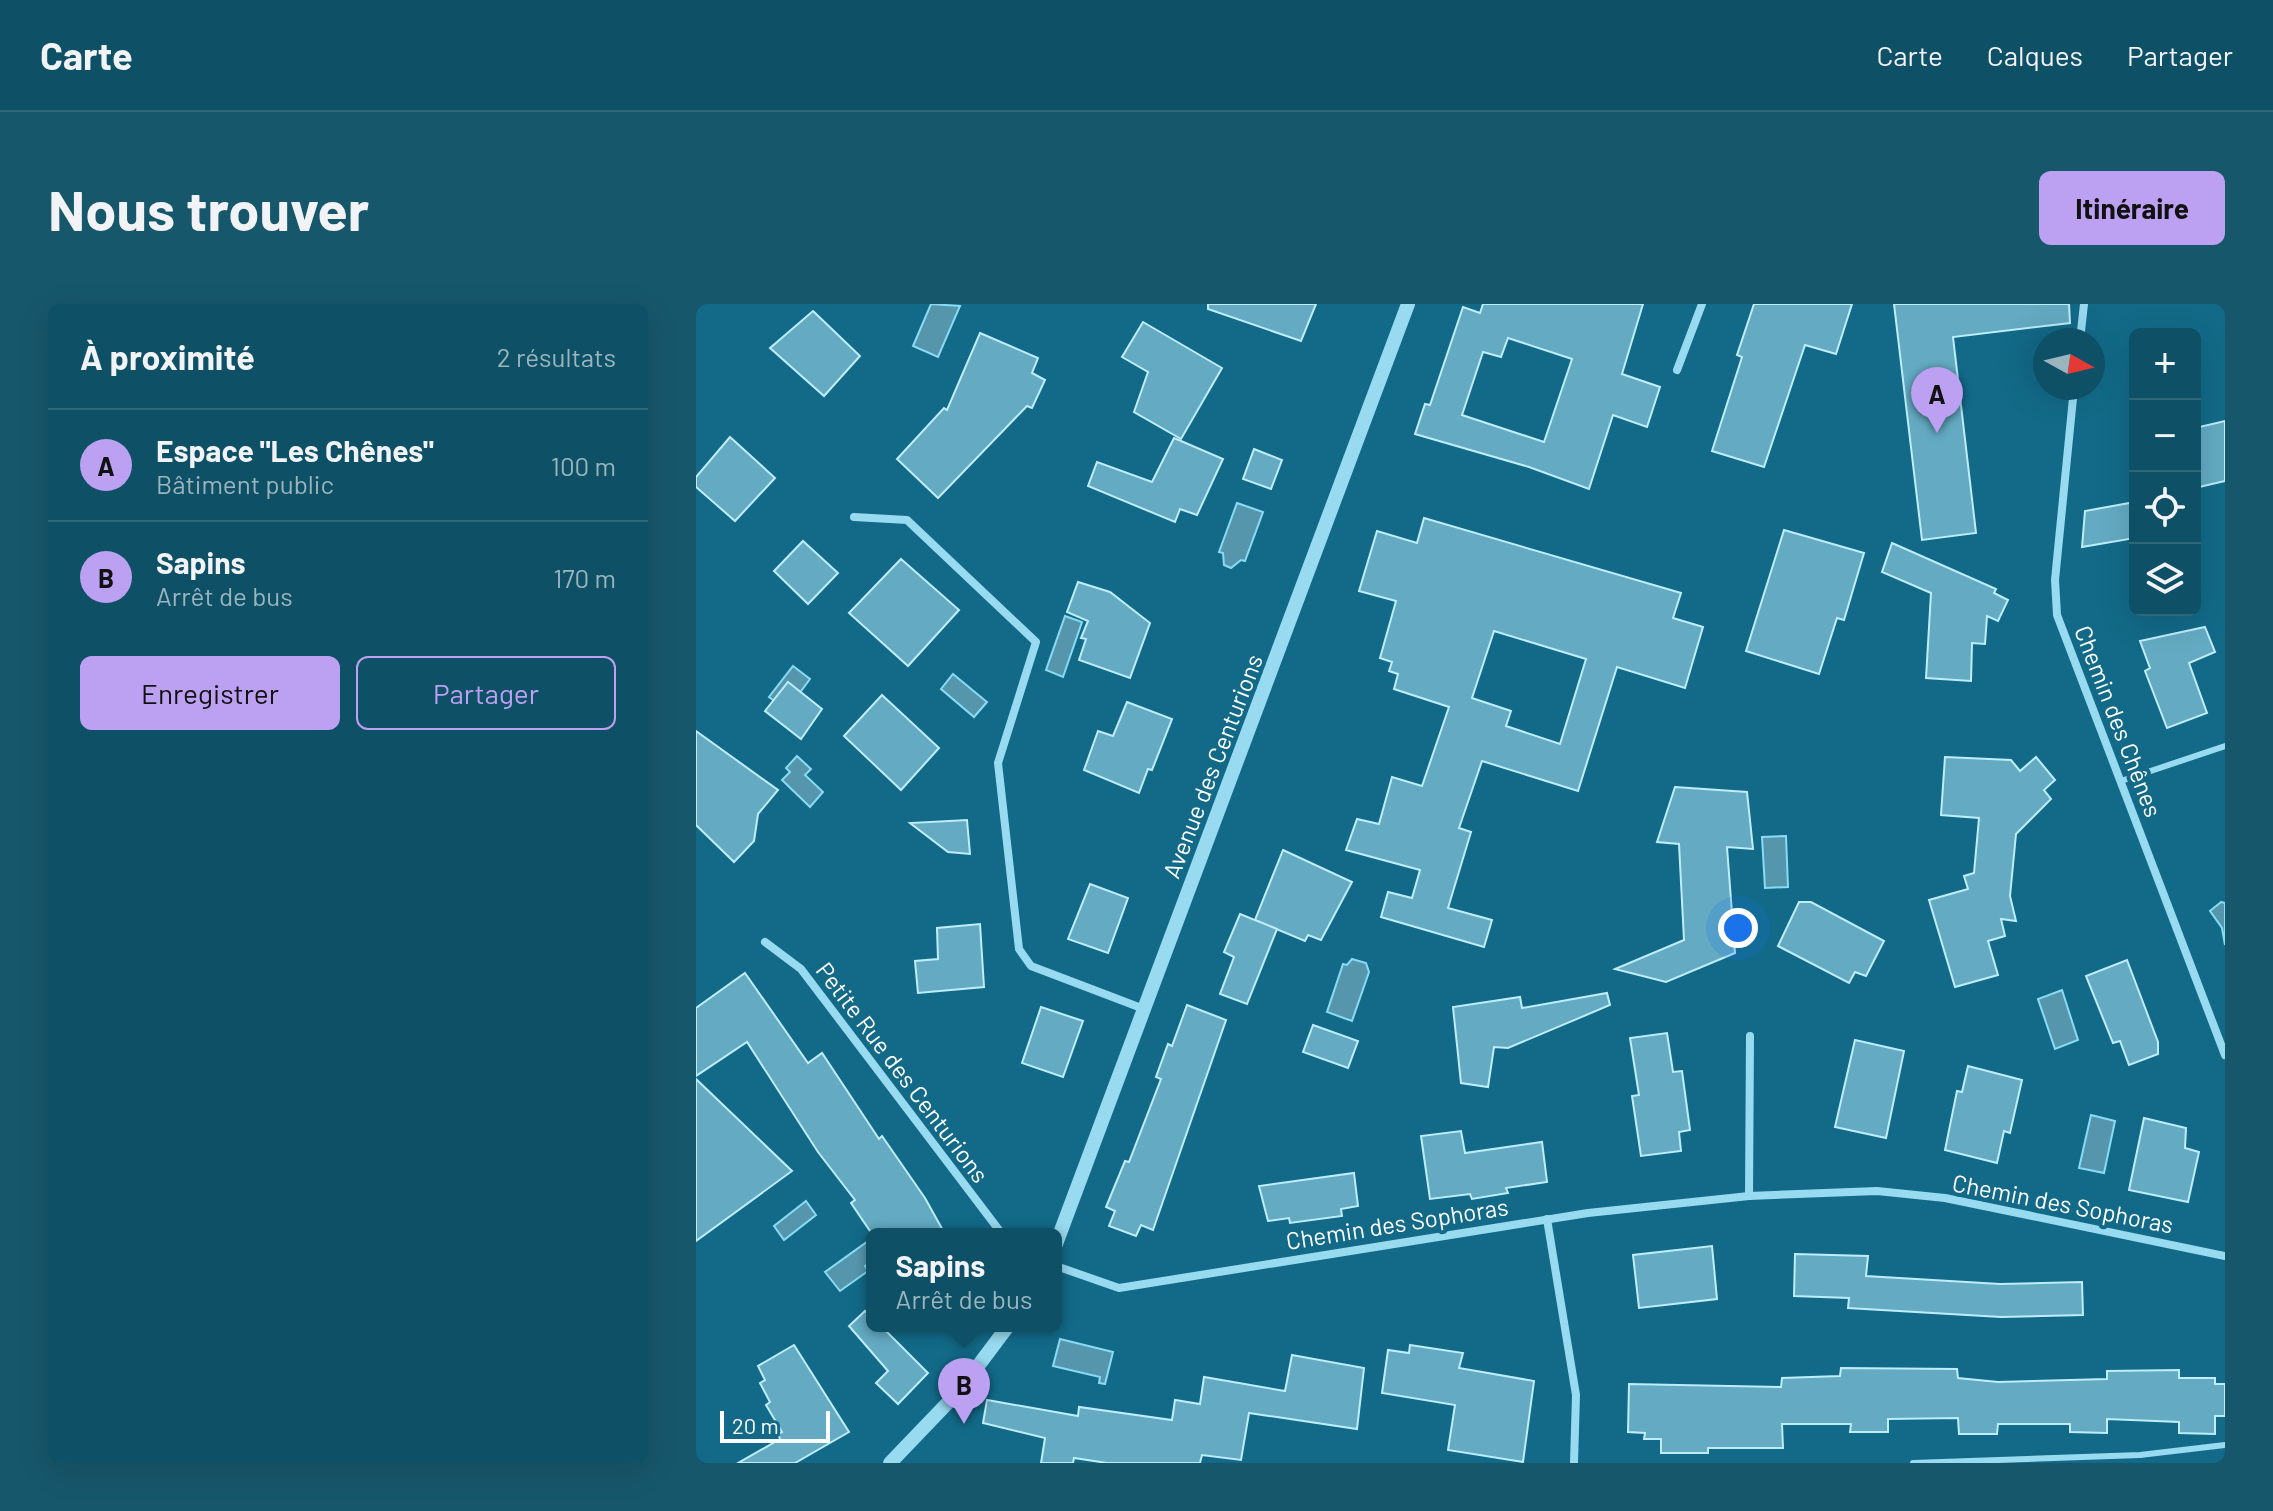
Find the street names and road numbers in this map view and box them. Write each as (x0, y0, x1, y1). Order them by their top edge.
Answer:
street label: Chemin des Chênes (2069, 621, 2169, 821)
street label: Avenue des Centurions (1156, 650, 1268, 882)
street label: Petite Rue des Centurions (811, 956, 995, 1188)
street label: Chemin des Sophoras (1950, 1167, 2176, 1239)
street label: Chemin des Sophoras (1284, 1191, 1510, 1255)

